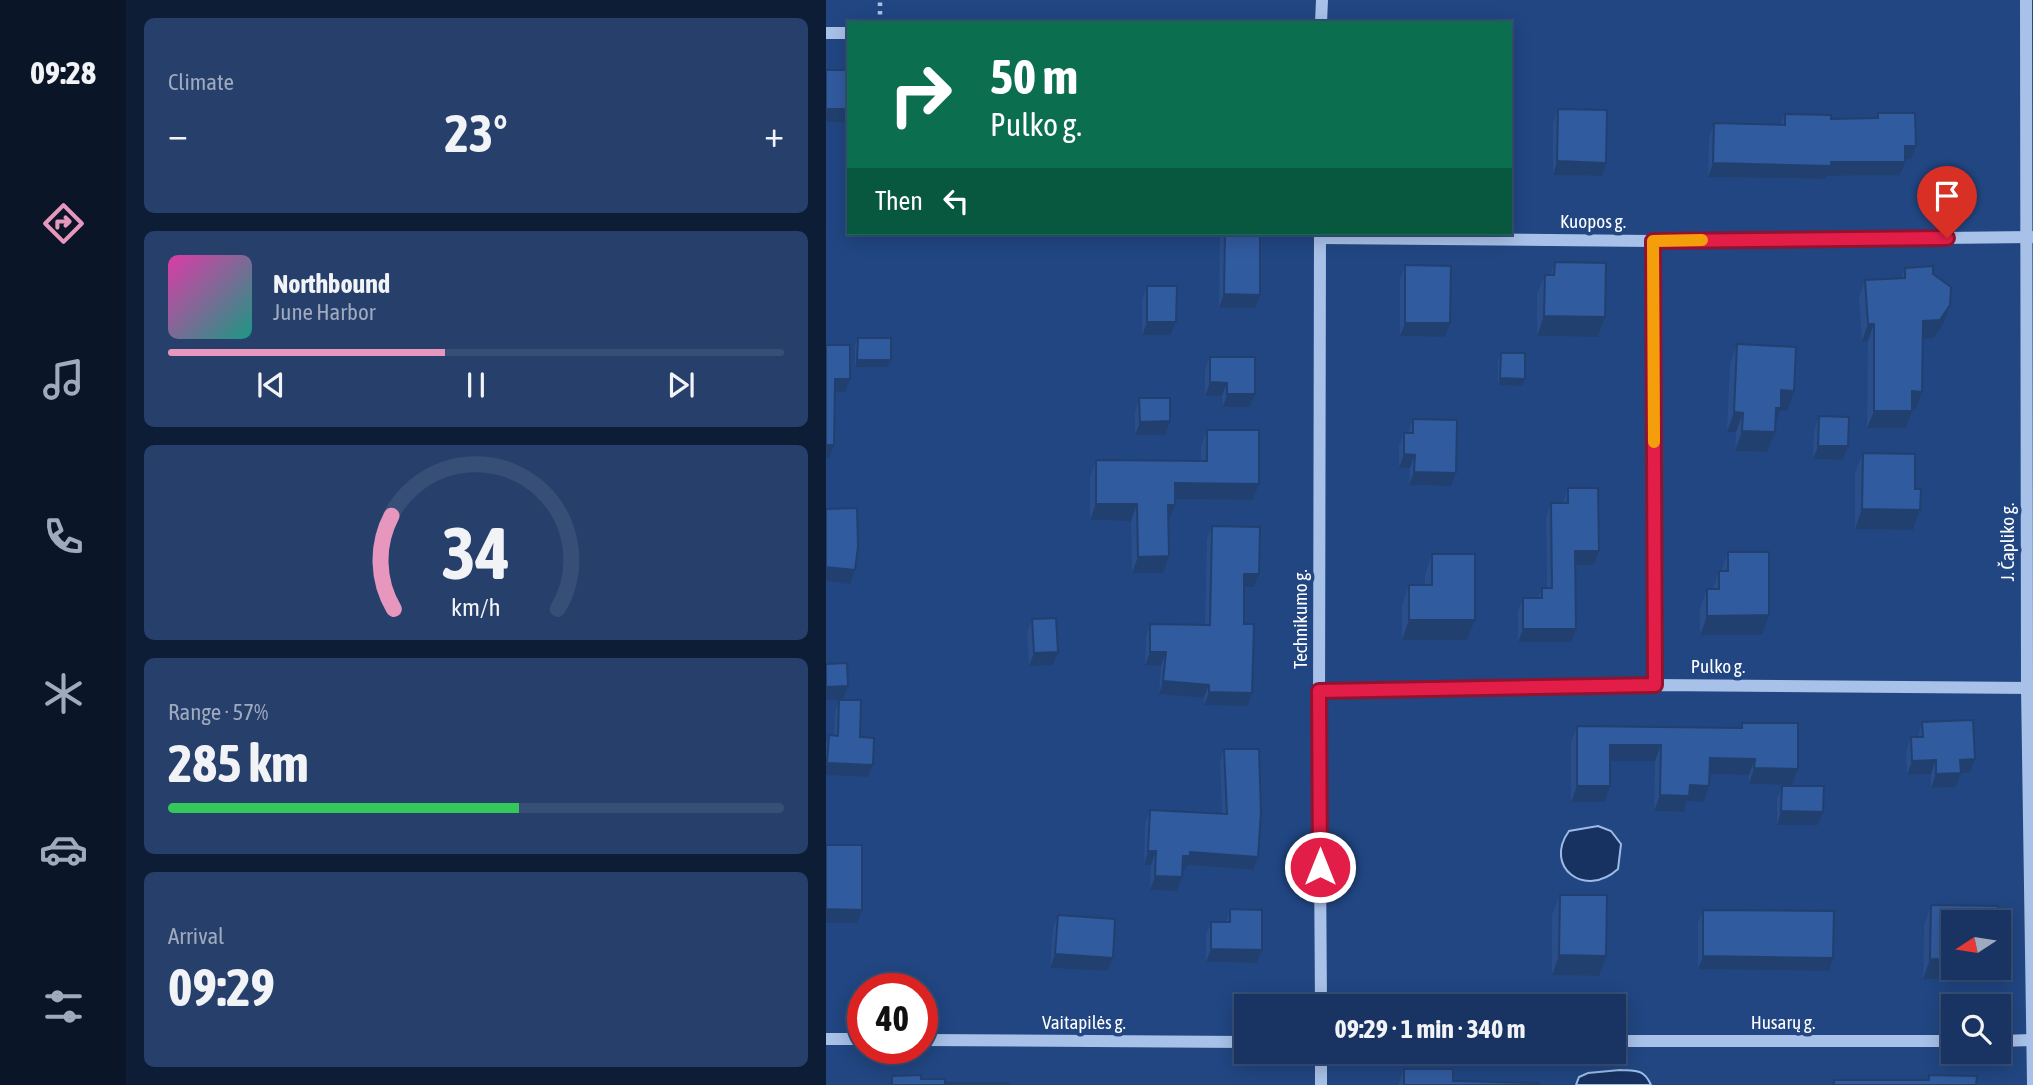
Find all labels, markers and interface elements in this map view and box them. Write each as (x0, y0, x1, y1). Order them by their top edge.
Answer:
text: 50 m (990, 48, 1078, 104)
icon: right (875, 49, 966, 140)
text: 09:28 (30, 54, 96, 91)
text: Climate (168, 69, 234, 95)
text: 23° (444, 103, 508, 163)
text: Pulko g. (990, 106, 1082, 143)
text: − (168, 112, 188, 155)
text: + (764, 112, 784, 155)
pin (1917, 166, 1977, 238)
icon: arrive (1928, 177, 1966, 215)
icon: left (937, 182, 975, 220)
text: Then (875, 186, 923, 216)
icon: directions (39, 199, 88, 248)
street label: Kuopos g. (1560, 210, 1626, 232)
text: Northbound (273, 269, 390, 299)
text: June Harbor (273, 299, 376, 325)
icon: music (39, 355, 88, 404)
icon: previous (252, 366, 290, 404)
icon: pause (457, 366, 495, 404)
icon: next (662, 366, 700, 404)
street label: J. Čapliko g. (1996, 503, 2018, 581)
text: 34 (442, 511, 510, 594)
icon: phone (39, 512, 88, 561)
street label: Technikumo g. (1289, 569, 1311, 669)
text: km/h (451, 592, 501, 620)
street label: Pulko g. (1691, 655, 1745, 677)
icon: climate (39, 669, 88, 718)
text: Range · 57% (168, 699, 268, 725)
text: 285 km (168, 733, 309, 793)
icon: car (39, 825, 88, 874)
position arrow (1283, 830, 1357, 904)
north arrow (1941, 910, 2011, 980)
map controls (1941, 910, 2011, 1064)
text: Arrival (168, 923, 224, 949)
text: 09:29 (168, 957, 275, 1017)
speed limit sign: 40 (847, 973, 938, 1064)
icon: filters (39, 982, 88, 1031)
button: search (1941, 994, 2011, 1064)
street label: Vaitapilės g. (1042, 1011, 1126, 1033)
street label: Husarų g. (1751, 1011, 1815, 1033)
text: 09:29 · 1 min · 340 m (1335, 1014, 1525, 1044)

